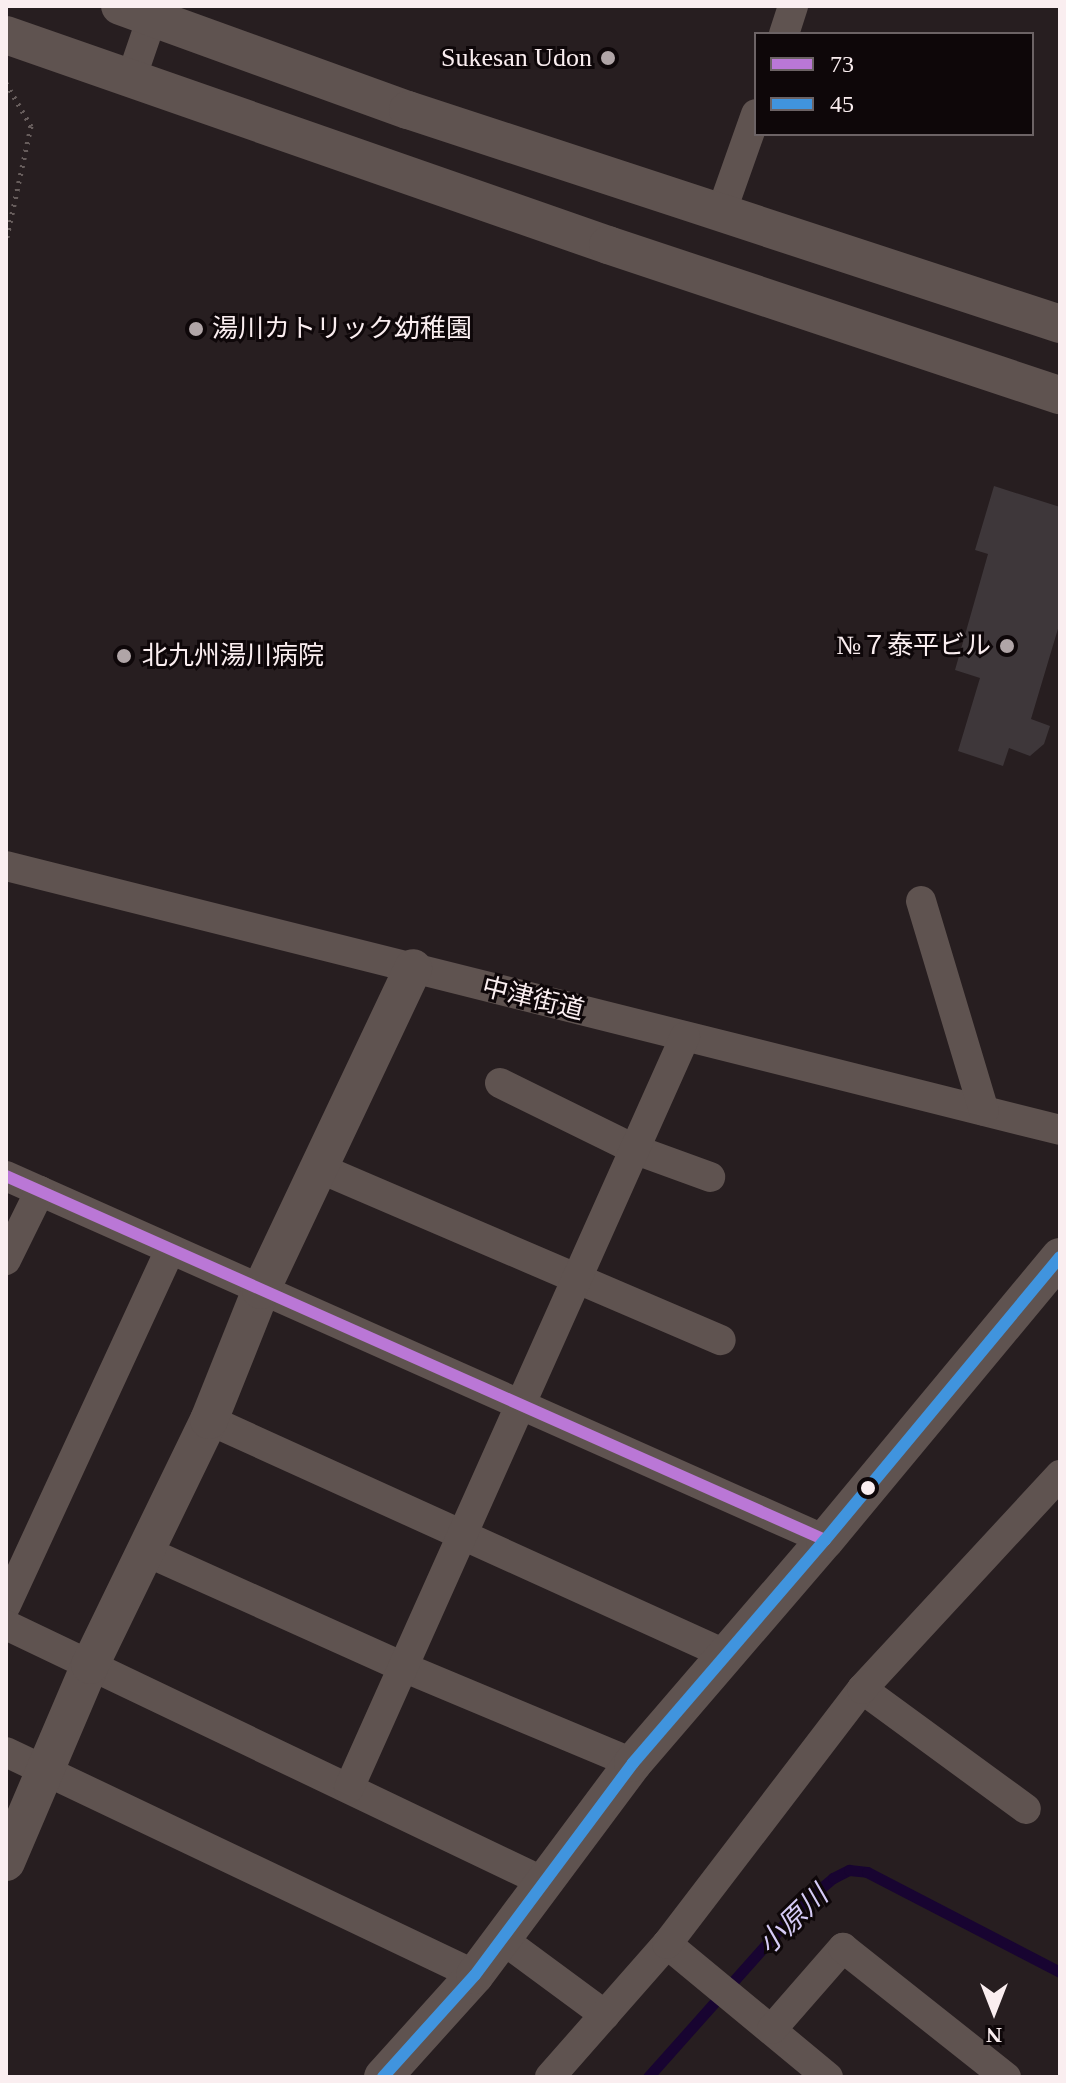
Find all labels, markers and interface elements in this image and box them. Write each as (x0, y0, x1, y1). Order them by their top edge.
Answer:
legend (754, 32, 1034, 136)
place label: Sukesan Udon (441, 42, 592, 74)
marker: Sukesan Udon (599, 49, 617, 67)
text: 73 (830, 51, 854, 77)
text: 45 (830, 91, 854, 117)
place label: 湯川カトリック幼稚園 (212, 313, 472, 345)
marker: 湯川カトリック幼稚園 (187, 320, 205, 338)
place label: №７泰平ビル (836, 630, 991, 662)
marker: №７泰平ビル (998, 637, 1016, 655)
place label: 北九州湯川病院 (142, 640, 324, 672)
marker: 北九州湯川病院 (113, 645, 135, 667)
street label: 中津街道 (479, 971, 587, 1027)
unlabelled marker (860, 1480, 876, 1496)
water label: 小原川 (751, 1879, 835, 1961)
north arrow (954, 1971, 1034, 2051)
text: N (986, 2023, 1002, 2048)

